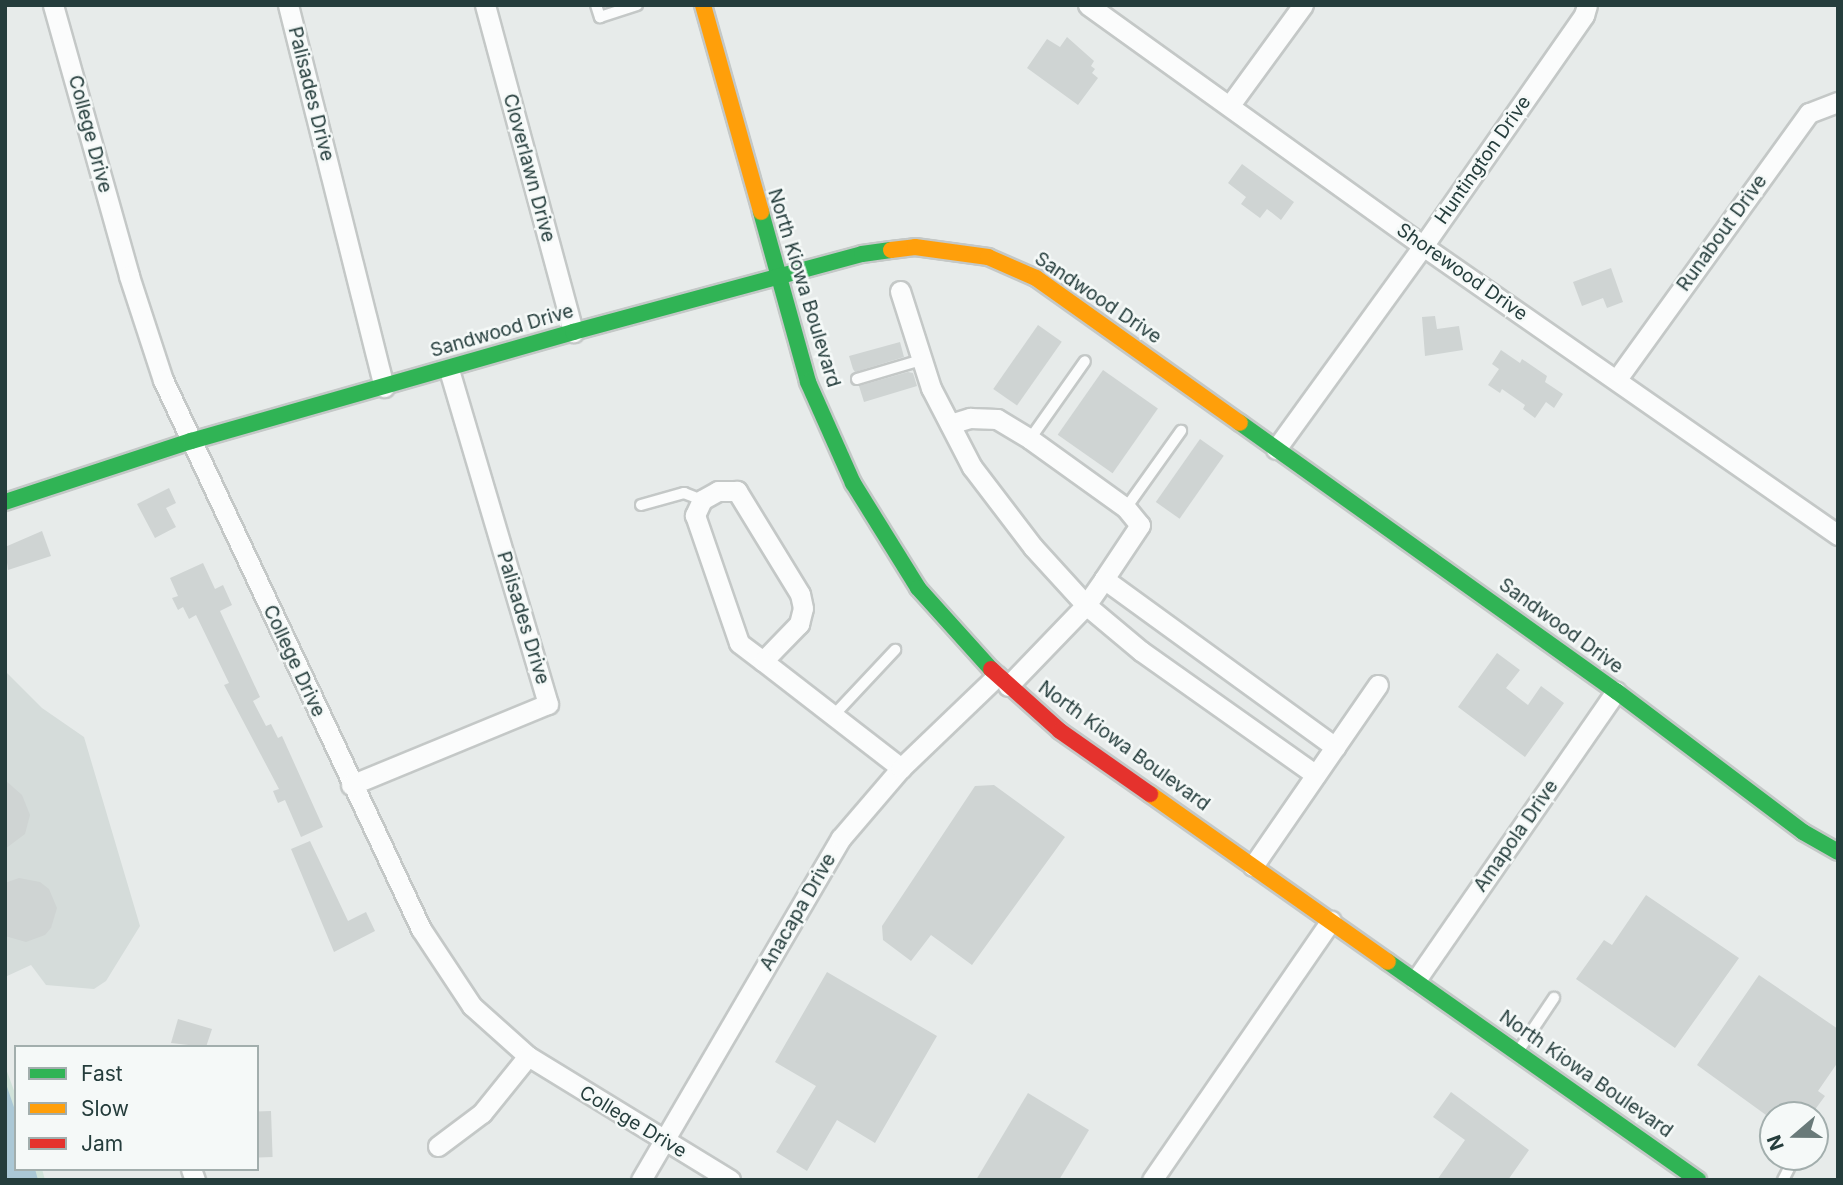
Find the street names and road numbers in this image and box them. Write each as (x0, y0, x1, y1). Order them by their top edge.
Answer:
street label: Palisades Drive (283, 24, 339, 164)
street label: College Drive (63, 73, 117, 195)
street label: Cloverlawn Drive (498, 91, 560, 245)
street label: Huntington Drive (1430, 91, 1536, 229)
street label: Runabout Drive (1672, 170, 1772, 296)
street label: North Kiowa Boulevard (763, 186, 845, 390)
street label: Shorewood Drive (1392, 218, 1532, 326)
street label: Sandwood Drive (1030, 247, 1166, 349)
street label: Sandwood Drive (428, 300, 576, 362)
street label: Palisades Drive (492, 549, 554, 687)
street label: Sandwood Drive (1494, 573, 1628, 679)
street label: College Drive (258, 601, 330, 721)
street label: North Kiowa Boulevard (1034, 676, 1214, 816)
street label: Amapola Drive (1469, 776, 1563, 896)
street label: Anacapa Drive (755, 849, 841, 975)
street label: North Kiowa Boulevard (1495, 1005, 1677, 1143)
street label: College Drive (575, 1081, 691, 1163)

